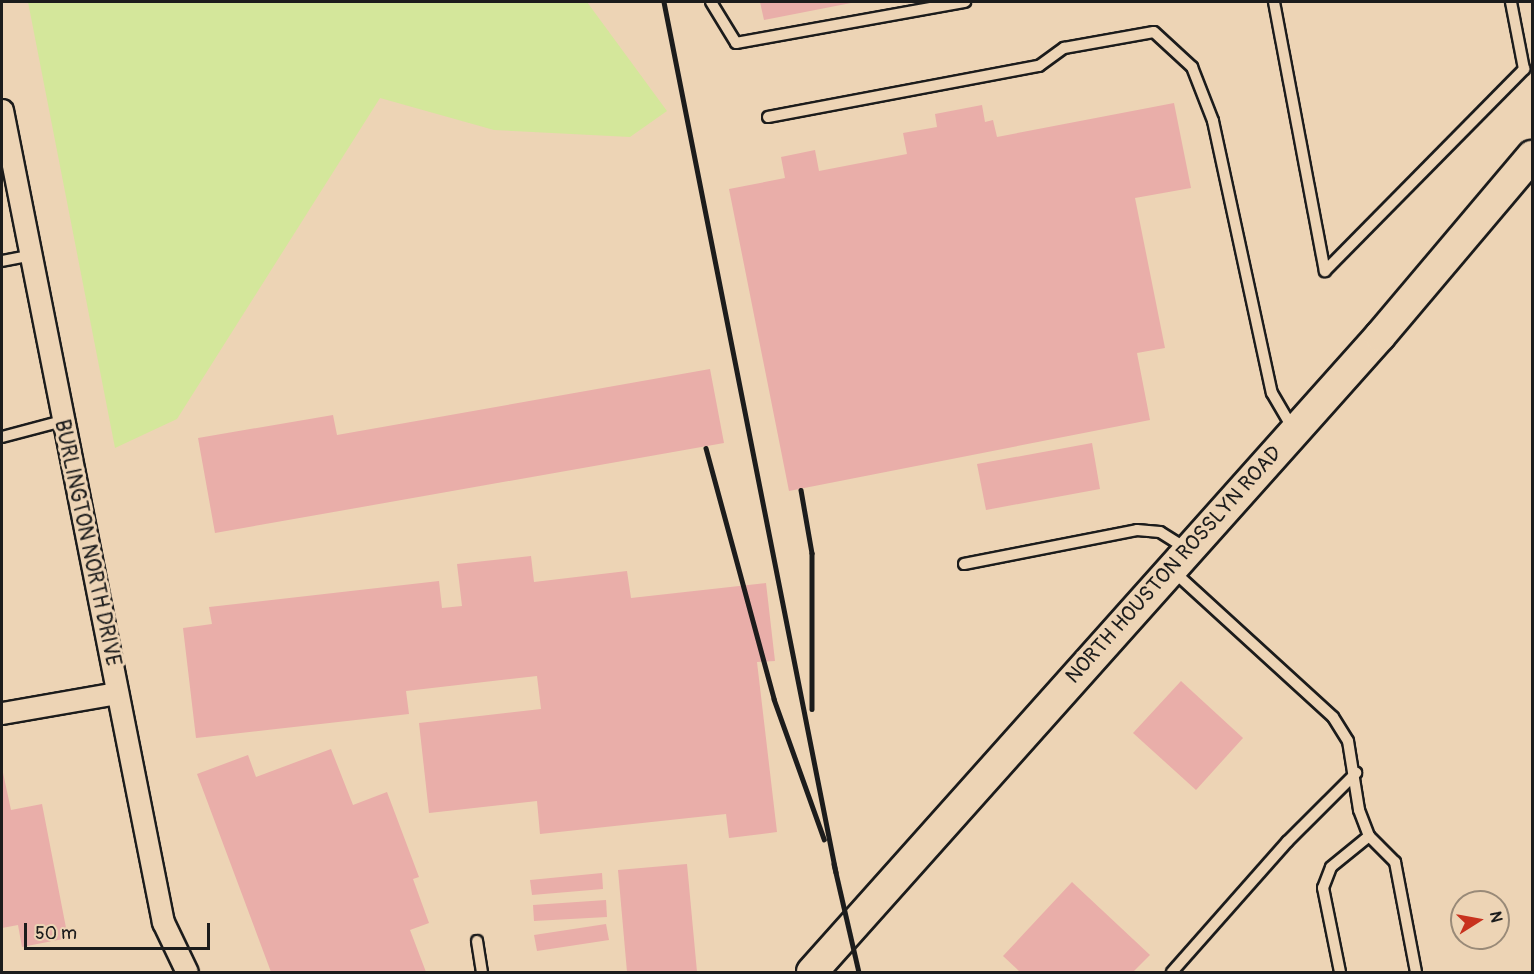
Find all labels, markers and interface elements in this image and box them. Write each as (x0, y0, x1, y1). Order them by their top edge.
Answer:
street label: BURLINGTON NORTH DRIVE (49, 417, 125, 669)
street label: NORTH HOUSTON ROSSLYN ROAD (1061, 441, 1287, 689)
north arrow (1450, 890, 1510, 950)
text: N (1485, 910, 1507, 924)
scale bar (27, 911, 213, 949)
text: 50 m (35, 922, 77, 945)

